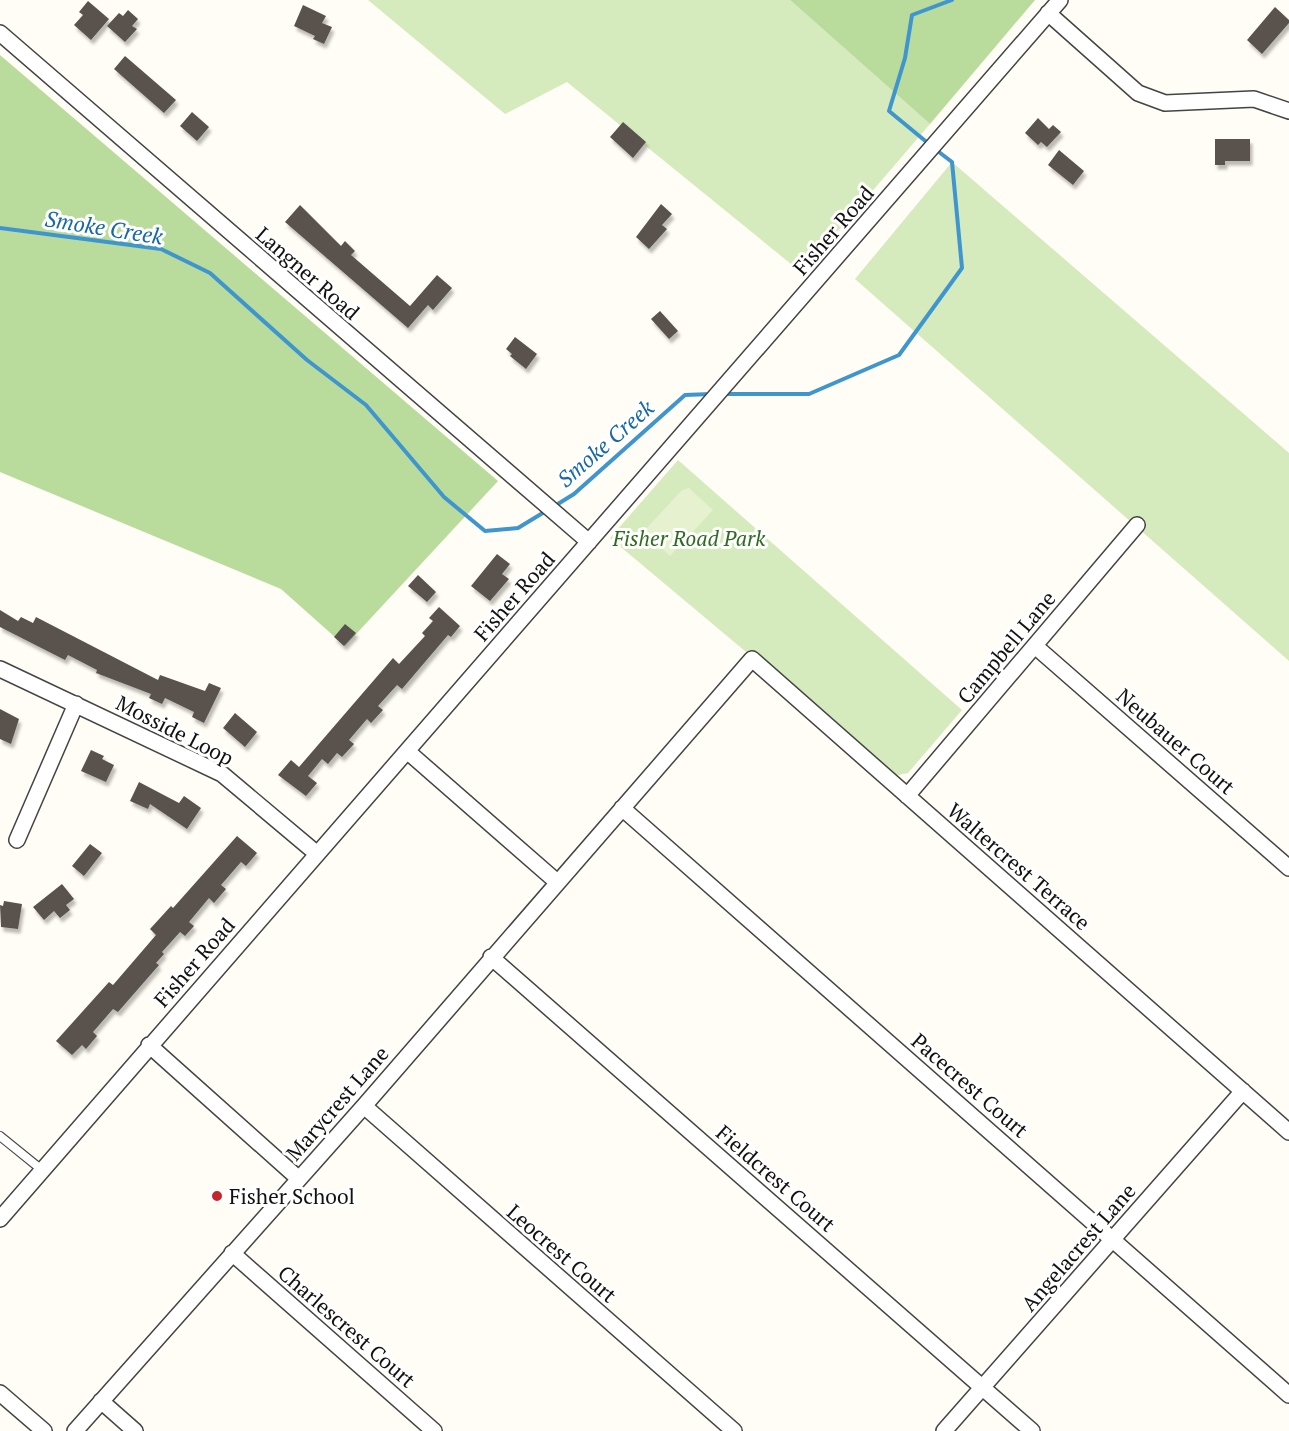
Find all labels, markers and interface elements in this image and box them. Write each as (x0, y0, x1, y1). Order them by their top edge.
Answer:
street label: Fisher Road (786, 179, 880, 281)
water label: Smoke Creek (43, 203, 165, 251)
street label: Langner Road (250, 220, 366, 326)
water label: Smoke Creek (551, 393, 660, 493)
park label: Fisher Road Park (612, 524, 766, 552)
street label: Fisher Road (467, 545, 561, 647)
street label: Campbell Lane (951, 585, 1061, 709)
street label: Neubauer Court (1111, 682, 1241, 800)
street label: Mosside Loop (111, 688, 239, 772)
street label: Waltercrest Terrace (942, 796, 1096, 936)
street label: Fisher Road (147, 911, 241, 1013)
street label: Pacecrest Court (906, 1027, 1034, 1144)
street label: Marycrest Lane (280, 1040, 394, 1166)
street label: Fieldcrest Court (711, 1118, 842, 1238)
street label: Angelacrest Lane (1015, 1177, 1141, 1317)
place label: Fisher School (229, 1182, 355, 1210)
marker: Fisher School (210, 1189, 224, 1203)
street label: Leocrest Court (501, 1198, 623, 1309)
street label: Charlescrest Court (272, 1259, 422, 1394)

